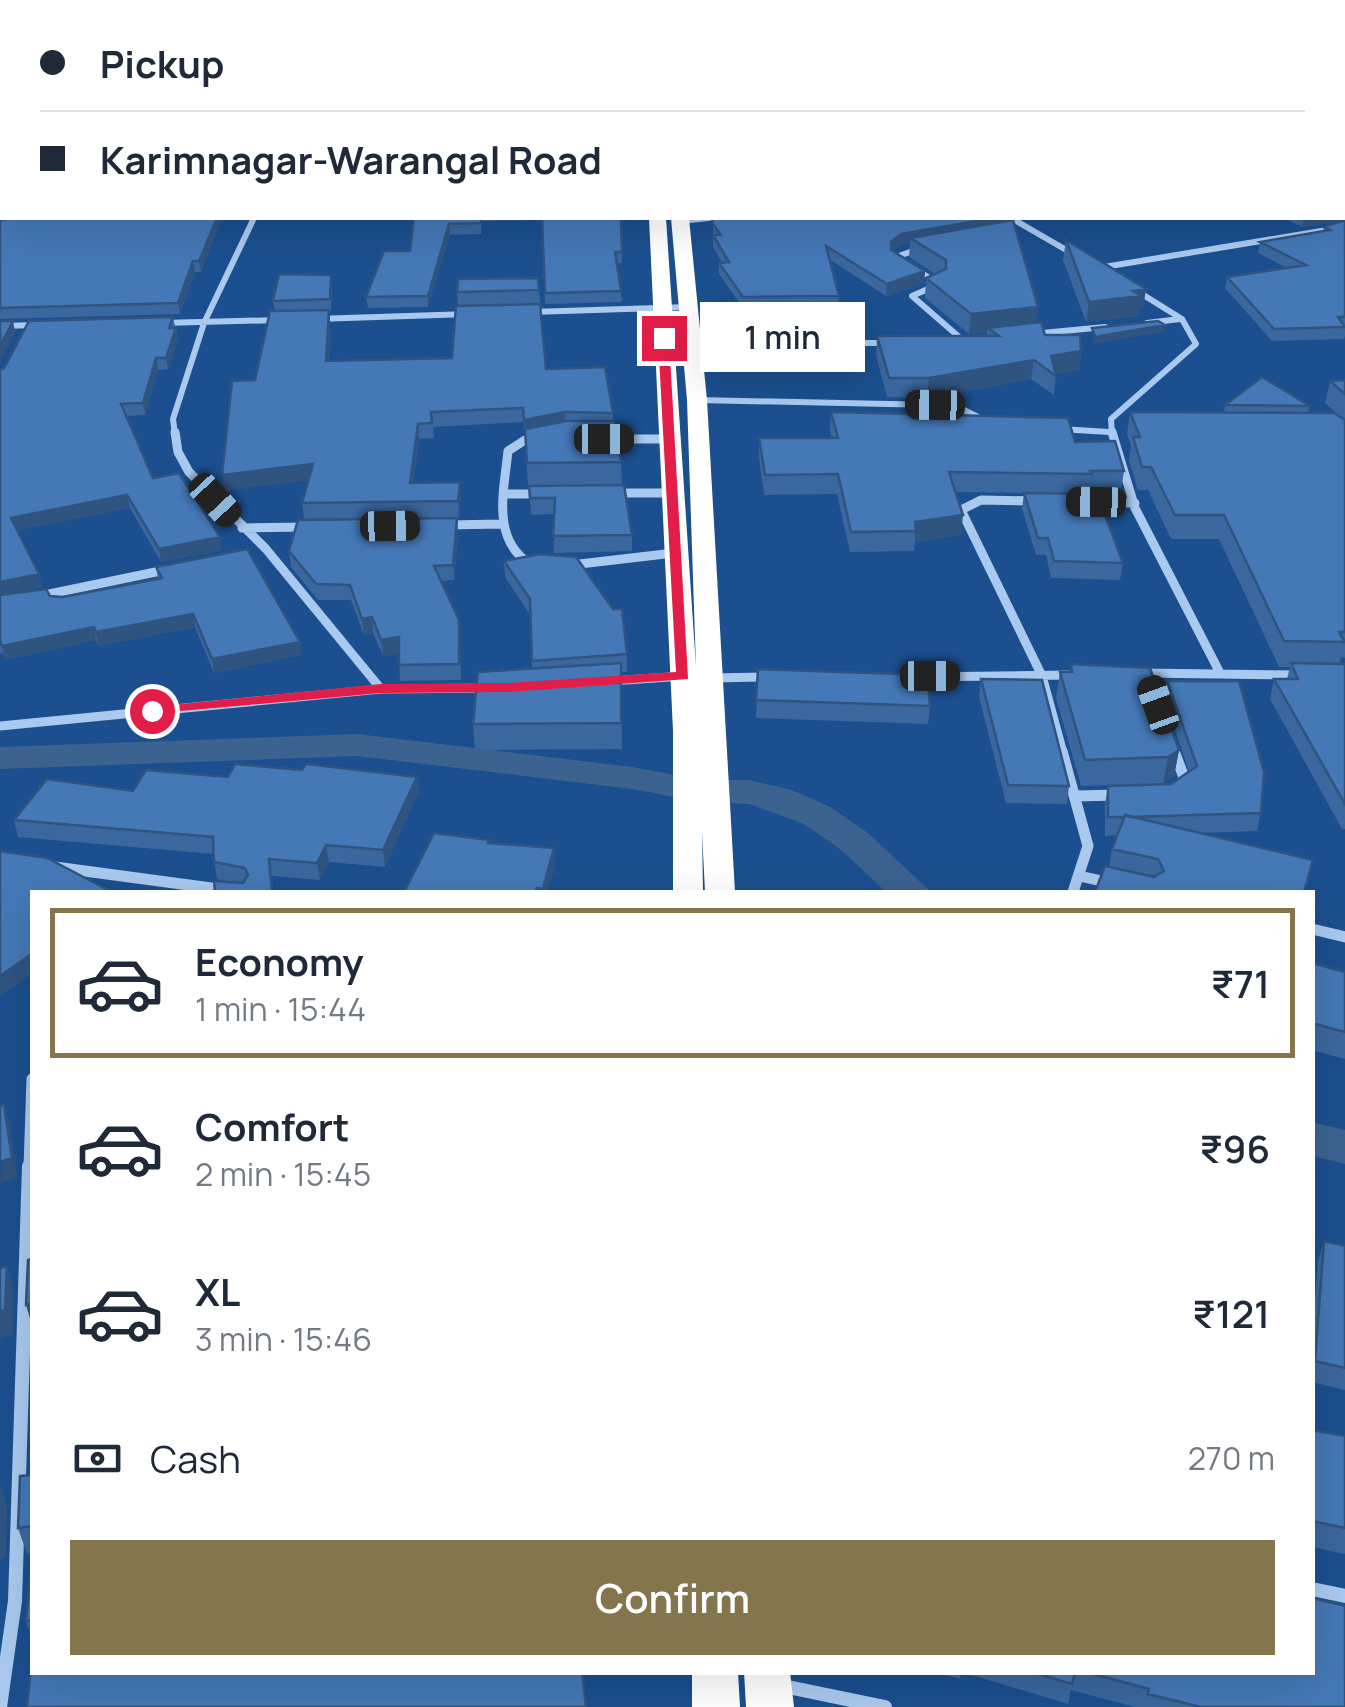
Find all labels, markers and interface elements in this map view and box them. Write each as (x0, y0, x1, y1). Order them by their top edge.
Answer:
text: Pickup (100, 37, 224, 89)
text: Karimnagar-Warangal Road (100, 133, 602, 185)
callout: 1 min (699, 303, 864, 373)
text: 1 min (744, 315, 821, 359)
route end (642, 316, 687, 361)
car (905, 389, 965, 421)
car (574, 424, 634, 454)
car (184, 468, 246, 532)
car (1066, 486, 1126, 518)
car (360, 510, 420, 542)
car (900, 661, 960, 691)
car (1134, 672, 1182, 738)
route start (130, 689, 175, 734)
text: Economy (195, 935, 364, 987)
icon: car (75, 938, 165, 1028)
text: ₹71 (1211, 957, 1270, 1009)
text: 1 min · 15:44 (195, 987, 366, 1031)
text: Comfort (195, 1100, 349, 1152)
icon: car (75, 1103, 165, 1193)
text: ₹96 (1199, 1122, 1270, 1174)
text: 2 min · 15:45 (195, 1152, 371, 1196)
text: XL (195, 1265, 240, 1317)
icon: car (75, 1268, 165, 1358)
text: ₹121 (1192, 1287, 1270, 1339)
text: 3 min · 15:46 (195, 1317, 372, 1361)
icon: cash (70, 1431, 125, 1486)
text: Cash (150, 1432, 241, 1484)
text: 270 m (1188, 1436, 1275, 1480)
button: Confirm (70, 1540, 1275, 1655)

